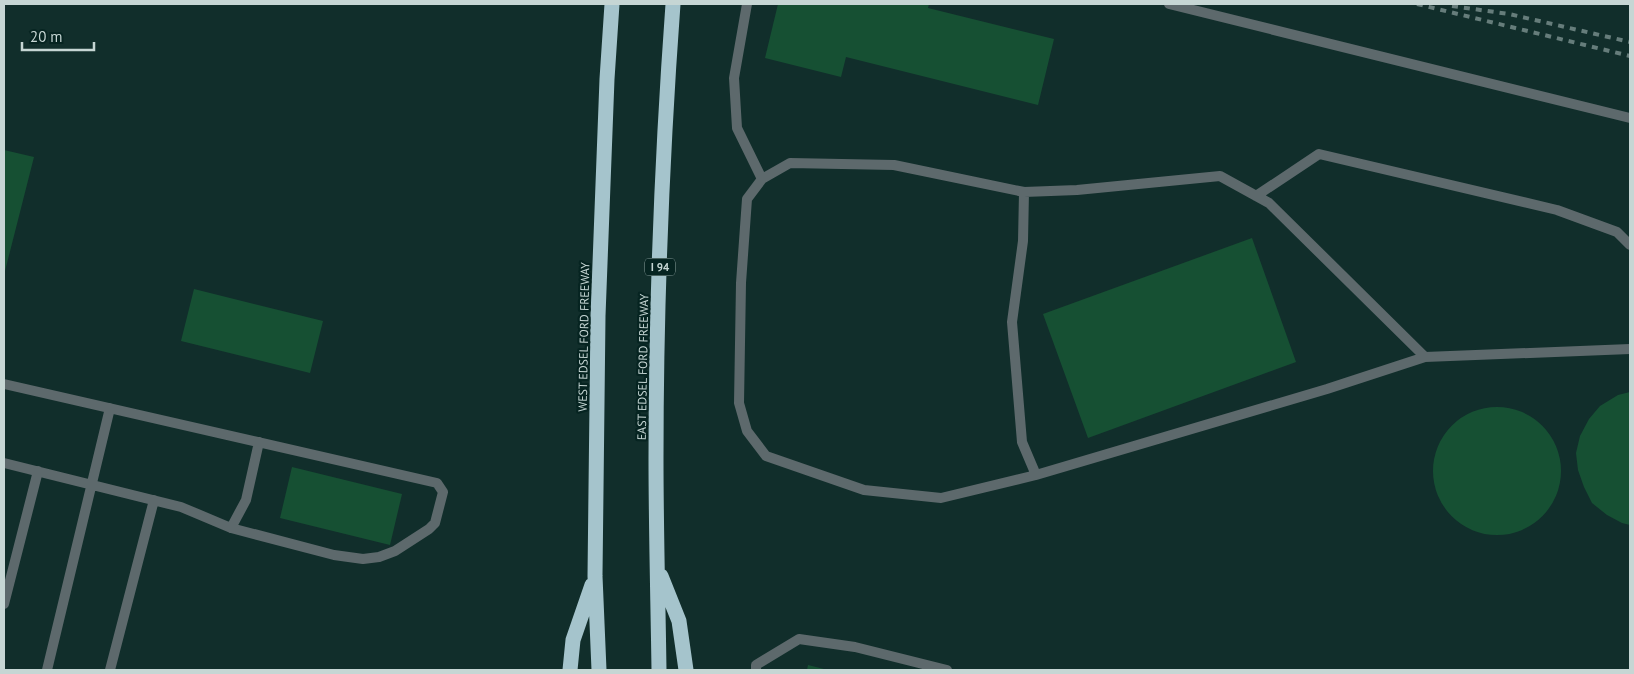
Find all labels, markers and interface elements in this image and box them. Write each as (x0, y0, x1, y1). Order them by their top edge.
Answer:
scale bar (22, 20, 95, 52)
text: 20 m (30, 27, 63, 46)
road number: I 94 (645, 258, 675, 276)
street label: WEST EDSEL FORD FREEWAY (575, 262, 592, 412)
street label: EAST EDSEL FORD FREEWAY (634, 293, 651, 440)

